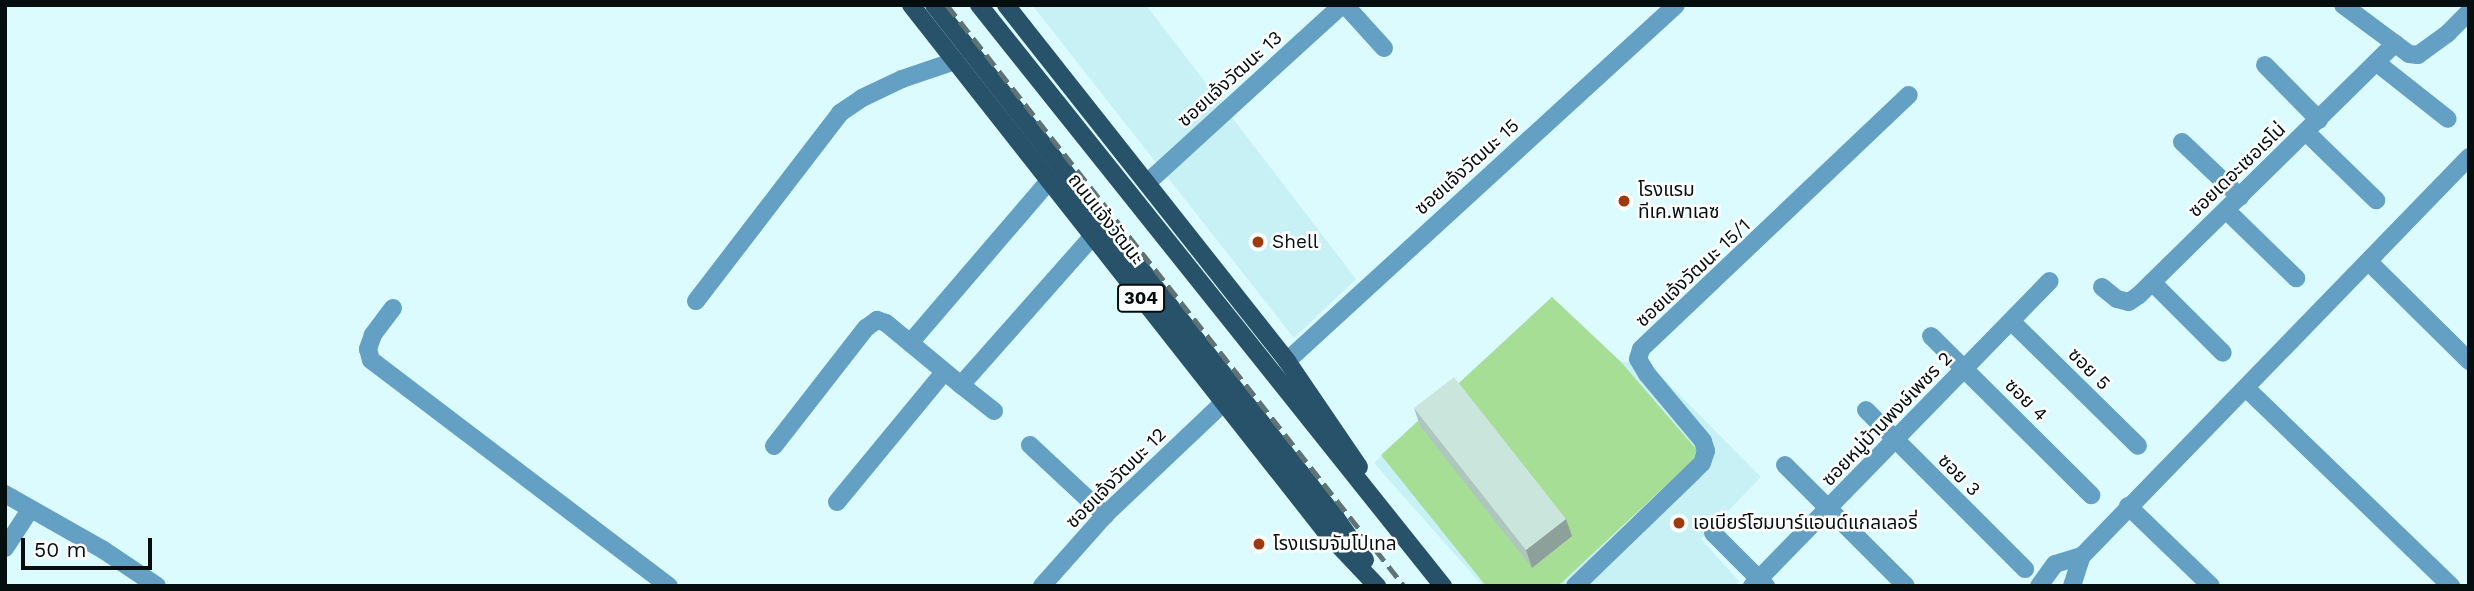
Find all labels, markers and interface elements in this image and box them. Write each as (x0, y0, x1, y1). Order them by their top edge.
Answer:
street label: ซอยแจ้งวัฒนะ 13 (1173, 26, 1287, 132)
street label: ซอยแจ้งวัฒนะ 15 (1410, 114, 1524, 220)
street label: ซอยเดอะเซอเรโน่ (2184, 118, 2290, 222)
street label: ถนนแจ้งวัฒนะ (1063, 169, 1149, 269)
place label: โรงแรม ทีเค.พาเลซ (1638, 179, 1719, 223)
marker: โรงแรม ทีเค.พาเลซ (1616, 193, 1632, 209)
street label: ซอยแจ้งวัฒนะ 15/1 (1631, 214, 1755, 332)
place label: Shell (1272, 231, 1319, 253)
marker: Shell (1250, 234, 1266, 250)
road number: 304 (1116, 284, 1166, 312)
street label: ซอย 5 (2063, 343, 2115, 395)
street label: ซอยหมู่บ้านพงษ์เพชร 2 (1817, 347, 1957, 491)
street label: ซอย 4 (2000, 374, 2052, 426)
street label: ซอยแจ้งวัฒนะ 12 (1061, 423, 1171, 533)
street label: ซอย 3 (1933, 449, 1985, 501)
place label: เอเบียร์โฮมบาร์แอนด์แกลเลอรี่ (1693, 512, 1918, 534)
marker: เอเบียร์โฮมบาร์แอนด์แกลเลอรี่ (1671, 515, 1687, 531)
scale bar (24, 524, 156, 568)
place label: โรงแรมจัมโปเทล (1273, 533, 1397, 555)
marker: โรงแรมจัมโปเทล (1251, 536, 1267, 552)
text: 50 m (34, 537, 86, 562)

